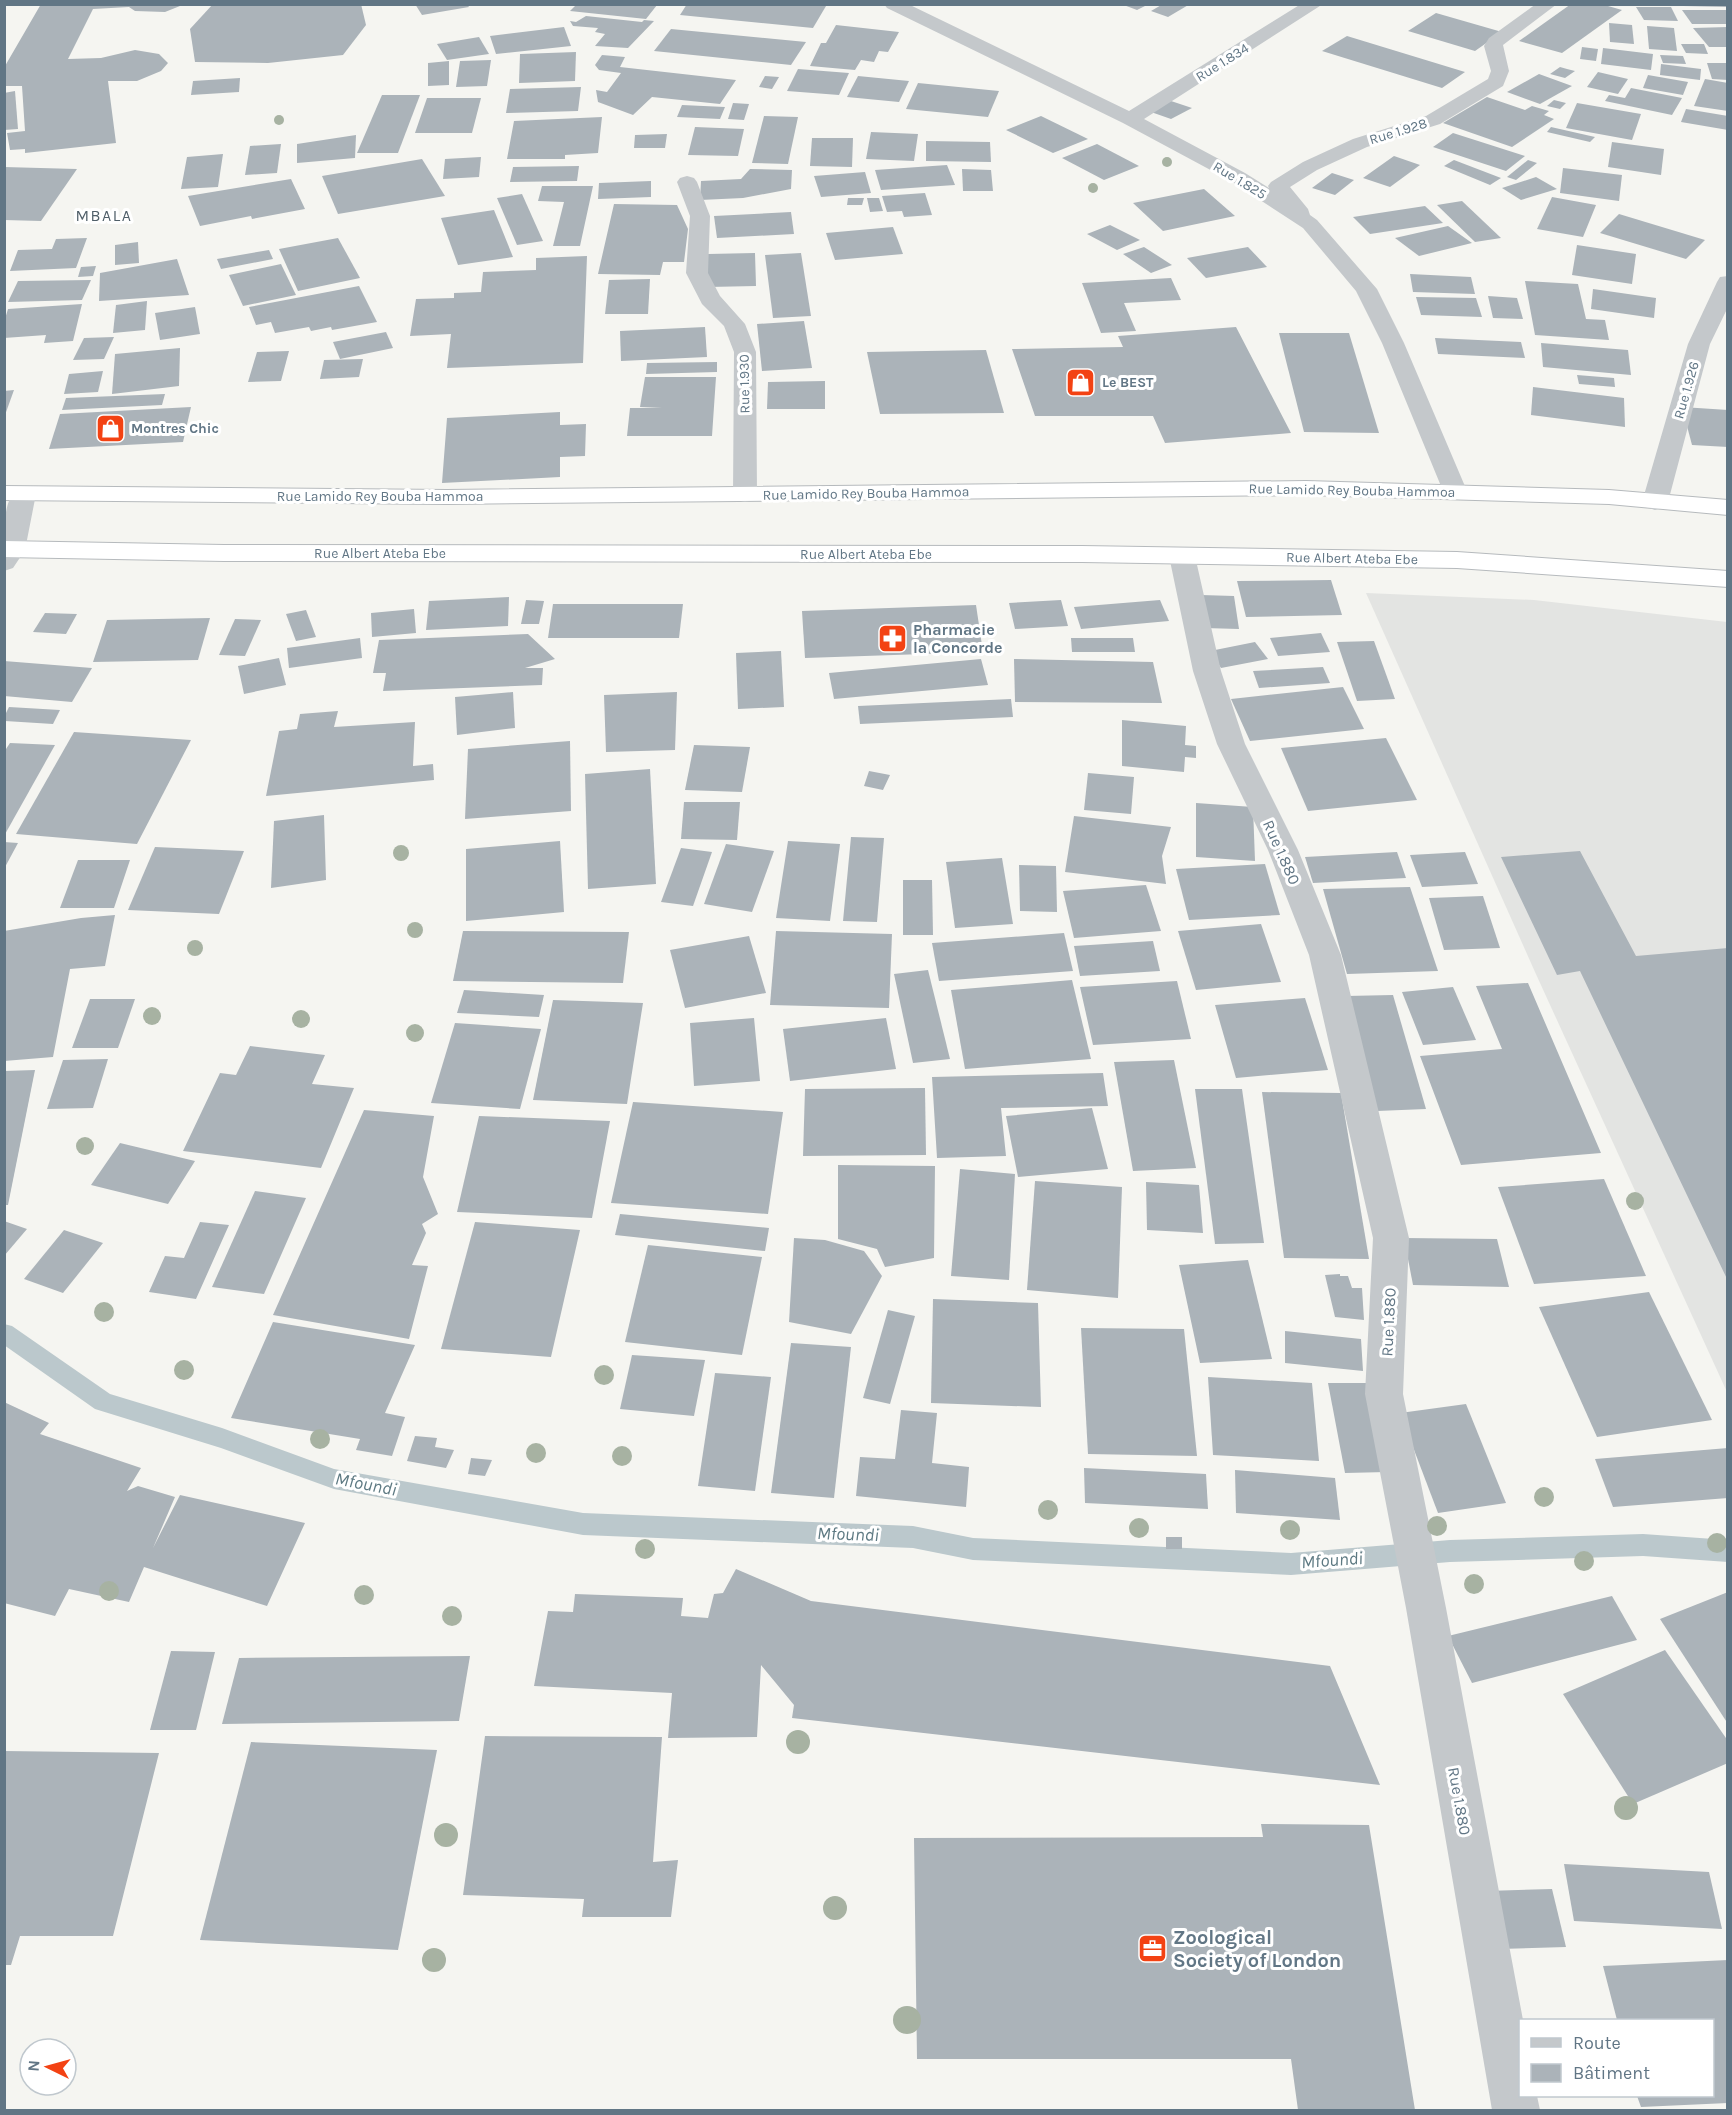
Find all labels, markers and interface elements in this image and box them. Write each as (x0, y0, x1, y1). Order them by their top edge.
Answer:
street label: Rue 1.834 (1193, 39, 1252, 85)
street label: Rue 1.928 (1367, 115, 1429, 148)
street label: Rue 1.825 (1210, 158, 1270, 203)
district label: MBALA (76, 206, 132, 225)
street label: Rue 1.930 (735, 354, 754, 414)
street label: Rue 1.926 (1670, 359, 1703, 421)
shop icon: Le BEST (1065, 366, 1097, 398)
place label: Le BEST (1102, 374, 1154, 391)
shop icon: Montres Chic (94, 412, 126, 444)
place label: Montres Chic (131, 420, 219, 437)
street label: Rue Lamido Rey Bouba Hammoa (1248, 480, 1455, 501)
street label: Rue Lamido Rey Bouba Hammoa (763, 483, 970, 504)
street label: Rue Lamido Rey Bouba Hammoa (277, 488, 483, 505)
street label: Rue Albert Ateba Ebe (314, 545, 446, 562)
street label: Rue Albert Ateba Ebe (800, 546, 932, 563)
street label: Rue Albert Ateba Ebe (1286, 549, 1418, 568)
place label: Pharmacie la Concorde (913, 620, 1003, 657)
pharmacy icon: Pharmacie la Concorde (876, 622, 908, 654)
street label: Rue 1.880 (1259, 817, 1304, 887)
street label: Rue 1.880 (1377, 1287, 1400, 1357)
water label: Mfoundi (333, 1467, 399, 1501)
water label: Mfoundi (817, 1522, 880, 1546)
water label: Mfoundi (1300, 1547, 1364, 1573)
street label: Rue 1.880 (1444, 1766, 1475, 1837)
place label: Zoological Society of London (1173, 1926, 1341, 1972)
office icon: Zoological Society of London (1136, 1933, 1168, 1965)
legend (1519, 2019, 1714, 2097)
text: Route (1573, 2032, 1621, 2054)
north arrow (18, 2037, 78, 2097)
text: N (24, 2059, 44, 2072)
text: Bâtiment (1573, 2062, 1650, 2084)

